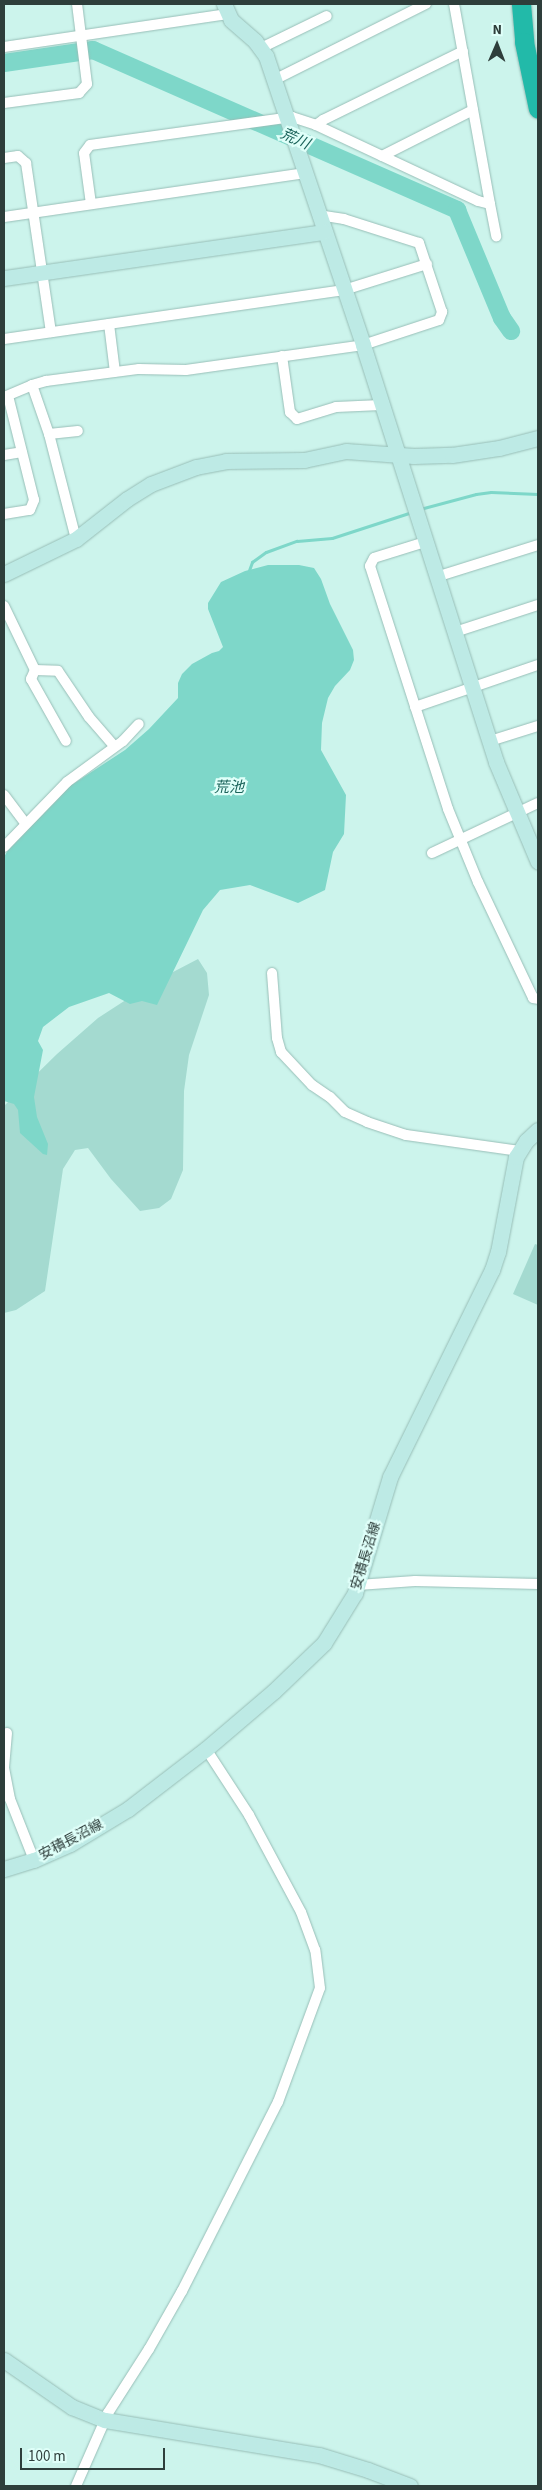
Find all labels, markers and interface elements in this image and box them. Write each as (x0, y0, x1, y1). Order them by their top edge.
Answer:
north arrow (472, 20, 522, 70)
text: N (492, 20, 502, 40)
water label: 荒川 (278, 125, 312, 153)
water label: 荒池 (214, 779, 244, 797)
street label: 安積長沼線 (348, 1520, 384, 1592)
street label: 安積長沼線 (36, 1816, 106, 1864)
scale bar (22, 2438, 168, 2470)
text: 100 m (28, 2446, 66, 2467)

